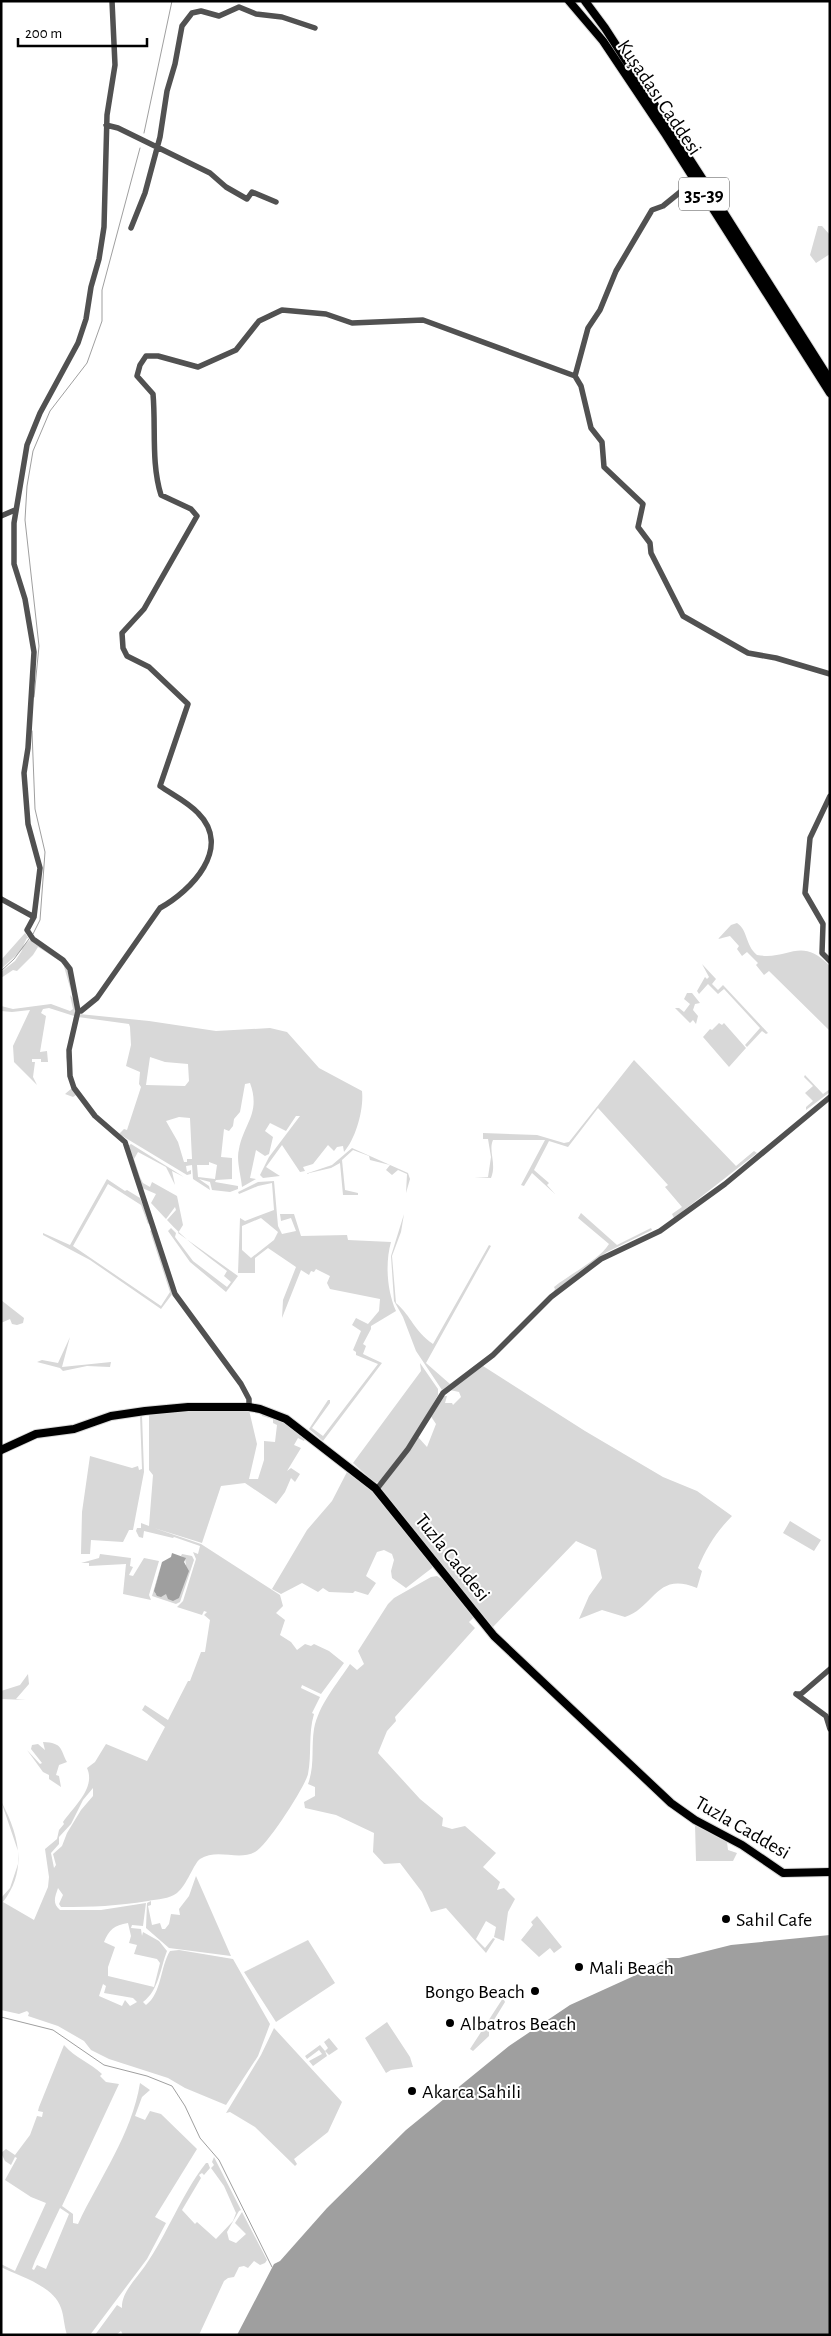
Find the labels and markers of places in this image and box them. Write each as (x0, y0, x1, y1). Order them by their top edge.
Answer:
place label: Sahil Cafe (736, 1910, 812, 1930)
marker: Sahil Cafe (720, 1913, 732, 1925)
place label: Mali Beach (589, 1958, 674, 1978)
marker: Mali Beach (573, 1961, 585, 1973)
place label: Bongo Beach (425, 1982, 525, 2002)
marker: Bongo Beach (529, 1985, 541, 1997)
place label: Albatros Beach (460, 2014, 576, 2034)
marker: Albatros Beach (444, 2017, 456, 2029)
place label: Akarca Sahili (422, 2082, 521, 2102)
marker: Akarca Sahili (406, 2085, 418, 2097)

